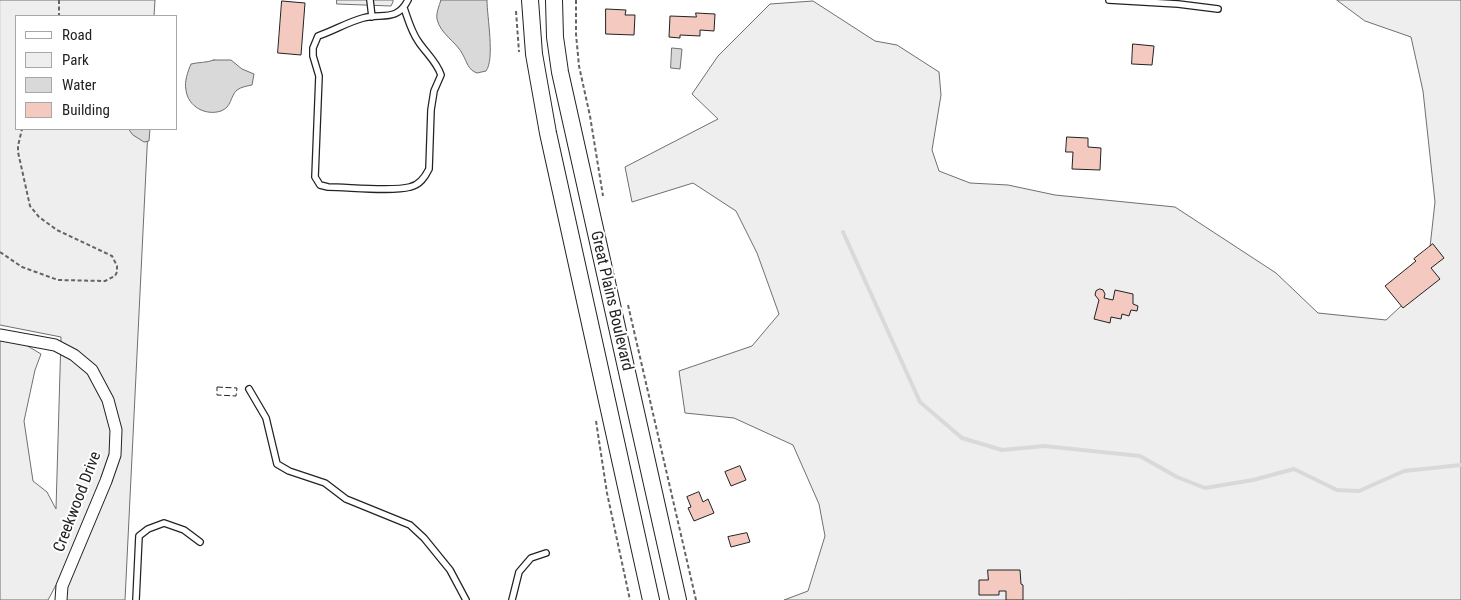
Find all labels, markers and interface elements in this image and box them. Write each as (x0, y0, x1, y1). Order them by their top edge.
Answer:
legend (15, 15, 178, 130)
text: Road (62, 26, 92, 44)
text: Park (62, 51, 89, 69)
text: Water (62, 76, 96, 94)
text: Building (62, 101, 110, 119)
street label: Great Plains Boulevard (586, 229, 636, 373)
street label: Creekwood Drive (50, 449, 106, 555)

